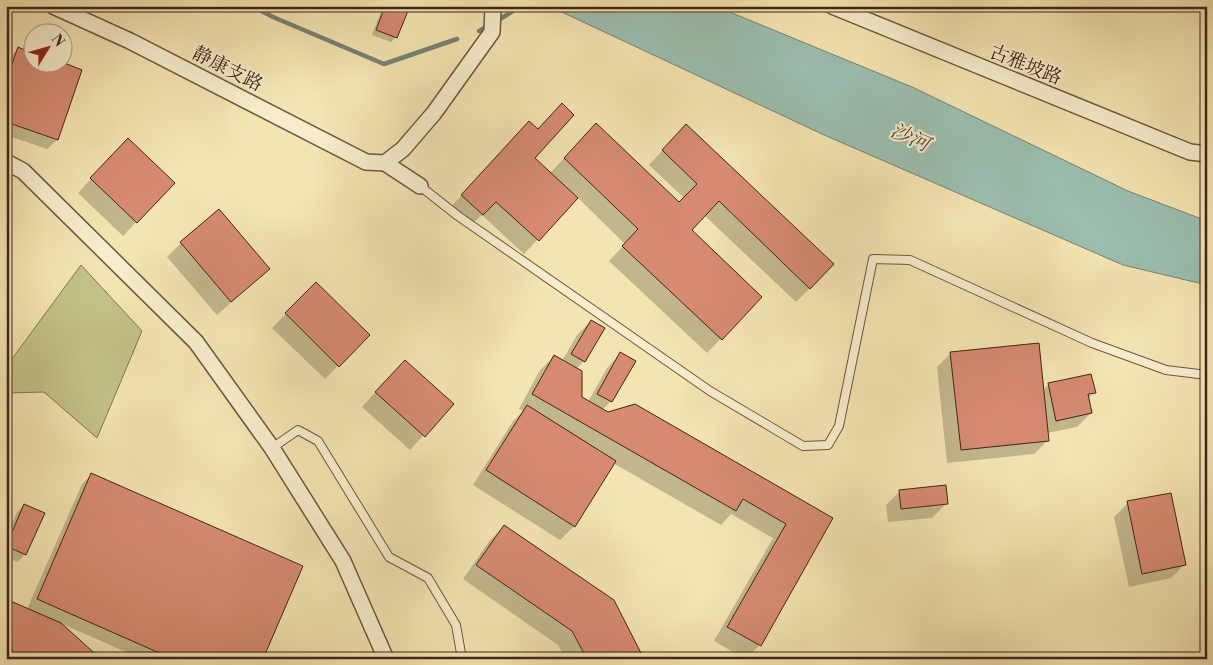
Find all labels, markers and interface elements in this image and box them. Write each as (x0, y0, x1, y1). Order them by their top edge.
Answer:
north arrow (22, 22, 72, 72)
text: N (47, 31, 68, 51)
street label: 古雅坡路 (986, 40, 1065, 90)
street label: 静康支路 (188, 41, 267, 97)
water label: 沙河 (886, 119, 935, 159)

